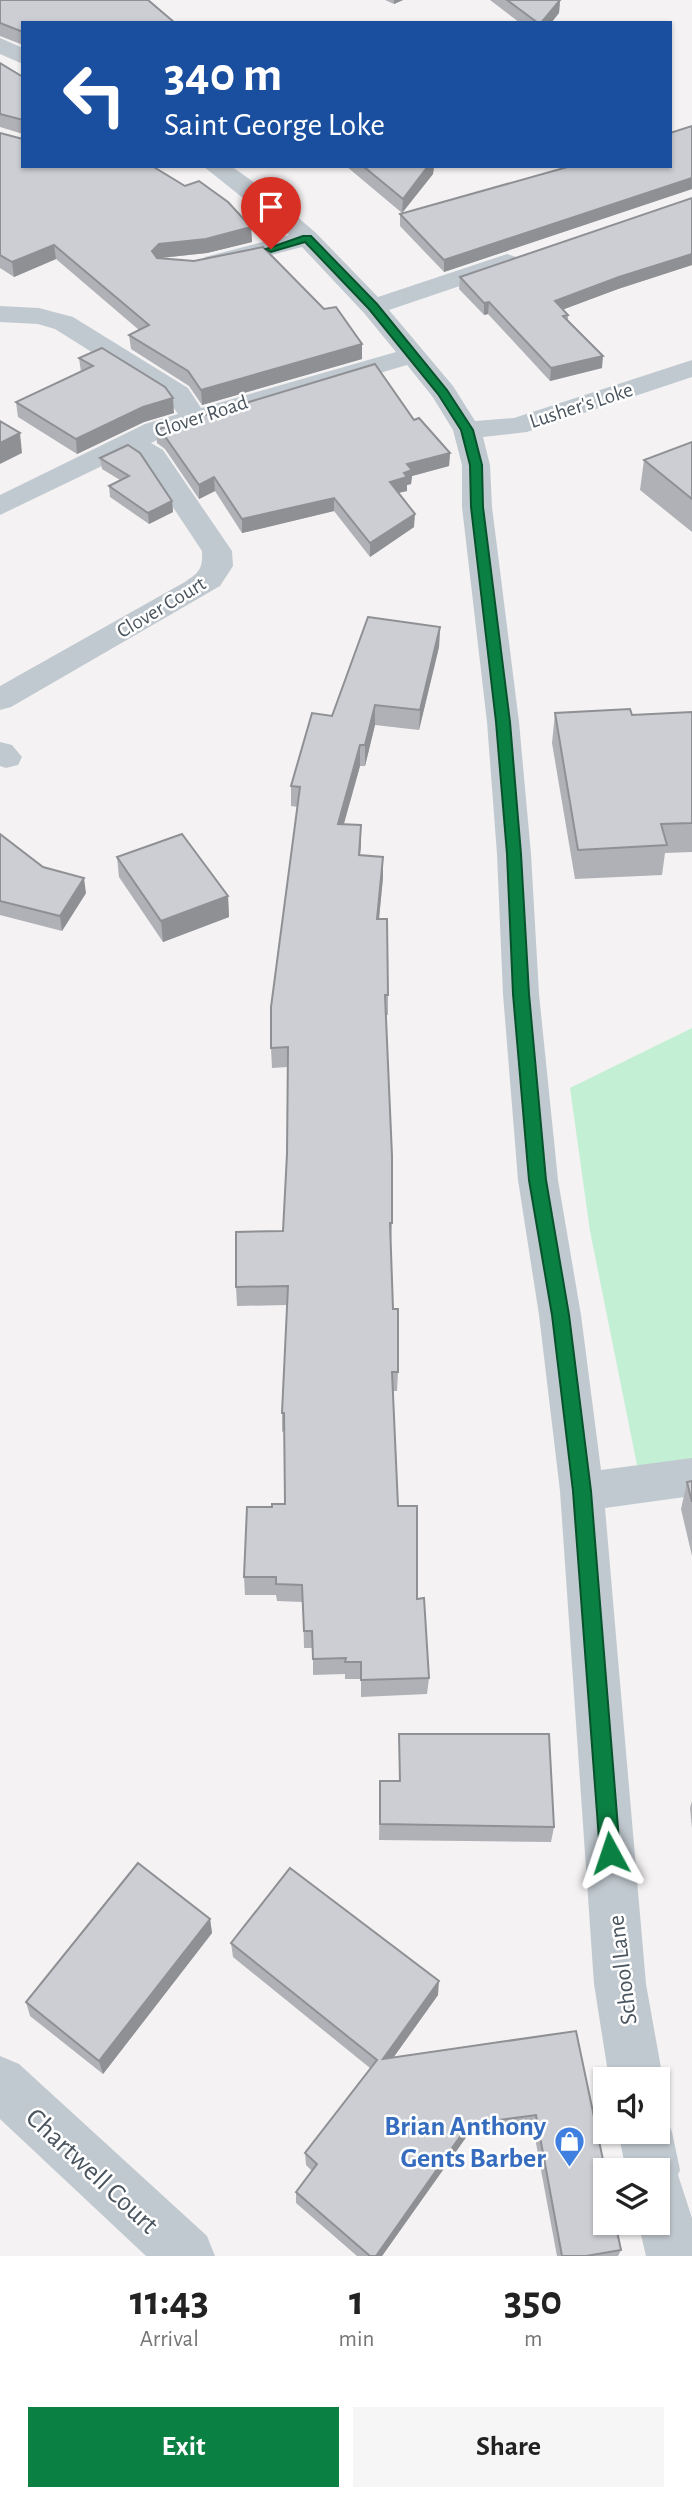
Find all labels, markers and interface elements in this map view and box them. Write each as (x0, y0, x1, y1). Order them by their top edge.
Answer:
icon: left (49, 49, 140, 140)
text: 340 m (164, 51, 282, 100)
text: Saint George Loke (164, 109, 385, 141)
pin (241, 177, 301, 249)
icon: arrive (252, 188, 290, 226)
street label: Lusher's Loke (527, 379, 635, 432)
street label: Clover Road (152, 392, 250, 441)
street label: Clover Court (113, 573, 210, 642)
position arrow (573, 1816, 647, 1890)
street label: School Lane (604, 1914, 642, 2026)
map controls (593, 2067, 670, 2235)
button: sound (593, 2067, 670, 2144)
street label: Chartwell Court (20, 2103, 163, 2239)
place label: Brian Anthony Gents Barber (384, 2113, 546, 2173)
shop icon: Brian Anthony Gents Barber (552, 2124, 586, 2168)
button: layers (593, 2158, 670, 2235)
text: 11:43 (130, 2280, 209, 2322)
text: 1 (349, 2280, 364, 2322)
text: 350 (504, 2280, 562, 2322)
text: Arrival (140, 2328, 199, 2351)
text: min (339, 2328, 374, 2351)
text: m (524, 2328, 542, 2351)
button: Exit (28, 2407, 339, 2487)
button: Share (353, 2407, 664, 2487)

